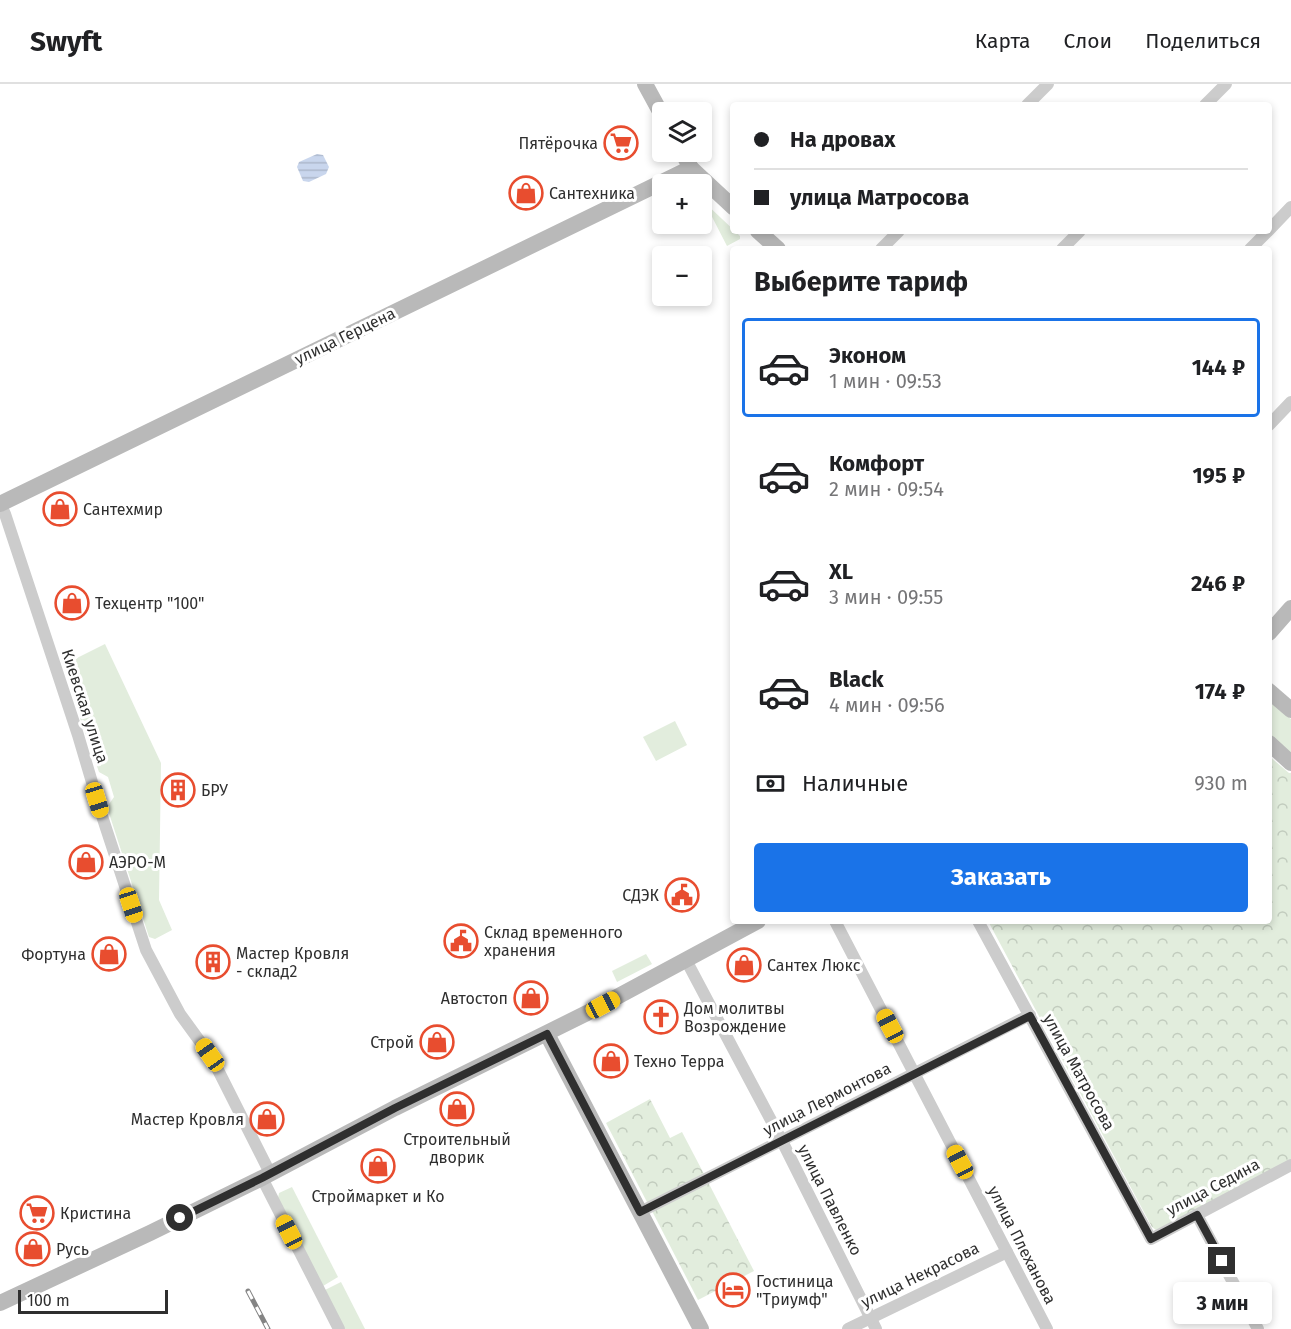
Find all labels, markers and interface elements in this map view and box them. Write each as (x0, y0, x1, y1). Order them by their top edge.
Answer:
text: Swyft (30, 25, 102, 58)
text: Карта (975, 28, 1031, 54)
text: Слои (1064, 28, 1112, 54)
text: Поделиться (1145, 28, 1261, 54)
map controls (652, 102, 712, 306)
button: layers (652, 102, 712, 162)
supermarket icon: Пятёрочка (603, 125, 639, 161)
text: На дровах (790, 126, 895, 153)
place label: Пятёрочка (518, 134, 598, 153)
button: + (652, 174, 712, 234)
shop icon: Сантехника (508, 175, 544, 211)
place label: Сантехника (549, 184, 635, 203)
text: улица Матросова (790, 184, 969, 211)
button: − (652, 246, 712, 306)
text: Выберите тариф (754, 266, 968, 298)
street label: улица Герцена (292, 303, 398, 369)
icon: car (757, 341, 811, 395)
text: Эконом (829, 342, 906, 369)
text: 144 ₽ (1192, 354, 1245, 381)
text: 1 мин · 09:53 (829, 369, 942, 393)
icon: car (757, 449, 811, 503)
text: Комфорт (829, 450, 924, 477)
text: 195 ₽ (1192, 462, 1245, 489)
text: 2 мин · 09:54 (829, 477, 944, 501)
shop icon: Сантехмир (42, 491, 78, 527)
place label: Сантехмир (83, 500, 163, 519)
icon: car (757, 557, 811, 611)
text: XL (829, 558, 853, 585)
text: 246 ₽ (1191, 570, 1245, 597)
shop icon: Техцентр "100" (54, 585, 90, 621)
text: 3 мин · 09:55 (829, 585, 943, 609)
place label: Техцентр "100" (95, 594, 205, 613)
street label: Киевская улица (58, 647, 112, 765)
icon: car (757, 665, 811, 719)
text: Black (829, 666, 884, 693)
text: 174 ₽ (1195, 678, 1245, 705)
text: 4 мин · 09:56 (829, 693, 945, 717)
icon: cash (754, 767, 787, 800)
text: Наличные (802, 770, 908, 797)
text: 930 m (1194, 771, 1248, 795)
building icon: БРУ (160, 772, 196, 808)
car (83, 780, 111, 820)
place label: БРУ (201, 781, 228, 800)
button: Заказать (754, 843, 1248, 912)
shop icon: АЭРО-М (68, 844, 104, 880)
place label: АЭРО-М (109, 853, 166, 872)
public building icon: СДЭК (664, 877, 700, 913)
car (117, 885, 145, 925)
place label: СДЭК (622, 886, 660, 905)
public building icon: Склад временного хранения (443, 923, 479, 959)
place label: Склад временного хранения (484, 923, 623, 960)
shop icon: Фортуна (91, 936, 127, 972)
building icon: Мастер Кровля - склад2 (195, 944, 231, 980)
place label: Мастер Кровля - склад2 (236, 944, 349, 981)
place label: Фортуна (21, 945, 86, 964)
shop icon: Сантех Люкс (726, 947, 762, 983)
place label: Сантех Люкс (767, 956, 861, 975)
shop icon: Автостоп (513, 980, 549, 1016)
place label: Автостоп (441, 989, 508, 1008)
car (583, 989, 623, 1021)
church icon: Дом молитвы Возрождение (643, 999, 679, 1035)
place label: Дом молитвы Возрождение (683, 999, 786, 1036)
car (874, 1006, 906, 1046)
street label: улица Матросова (1039, 1011, 1119, 1133)
shop icon: Строй (419, 1024, 455, 1060)
place label: Строй (370, 1033, 414, 1052)
car (192, 1035, 228, 1075)
shop icon: Техно Терра (593, 1043, 629, 1079)
place label: Техно Терра (634, 1052, 724, 1071)
street label: улица Лермонтова (760, 1059, 894, 1139)
shop icon: Строительный дворик (439, 1091, 475, 1127)
shop icon: Мастер Кровля (249, 1101, 285, 1137)
place label: Мастер Кровля (131, 1110, 244, 1129)
place label: Строительный дворик (403, 1130, 511, 1167)
street label: улица Павленко (794, 1141, 866, 1259)
car (944, 1142, 976, 1182)
shop icon: Строймаркет и Ко (360, 1148, 396, 1184)
street label: улица Седина (1163, 1154, 1263, 1220)
street label: улица Плеханова (984, 1183, 1060, 1307)
place label: Строймаркет и Ко (311, 1187, 445, 1206)
supermarket icon: Кристина (19, 1195, 55, 1231)
place label: Кристина (60, 1204, 131, 1223)
route start (166, 1204, 193, 1231)
car (273, 1212, 305, 1252)
shop icon: Русь (15, 1231, 51, 1267)
street label: улица Некрасова (858, 1238, 982, 1312)
place label: Русь (56, 1240, 89, 1259)
route end (1208, 1247, 1235, 1274)
hotel icon: Гостиница "Триумф" (715, 1272, 751, 1308)
place label: Гостиница "Триумф" (756, 1272, 834, 1309)
callout: 3 мин (1172, 1282, 1272, 1324)
scale bar (18, 1287, 168, 1314)
text: 100 m (27, 1291, 70, 1310)
text: 3 мин (1196, 1291, 1249, 1315)

